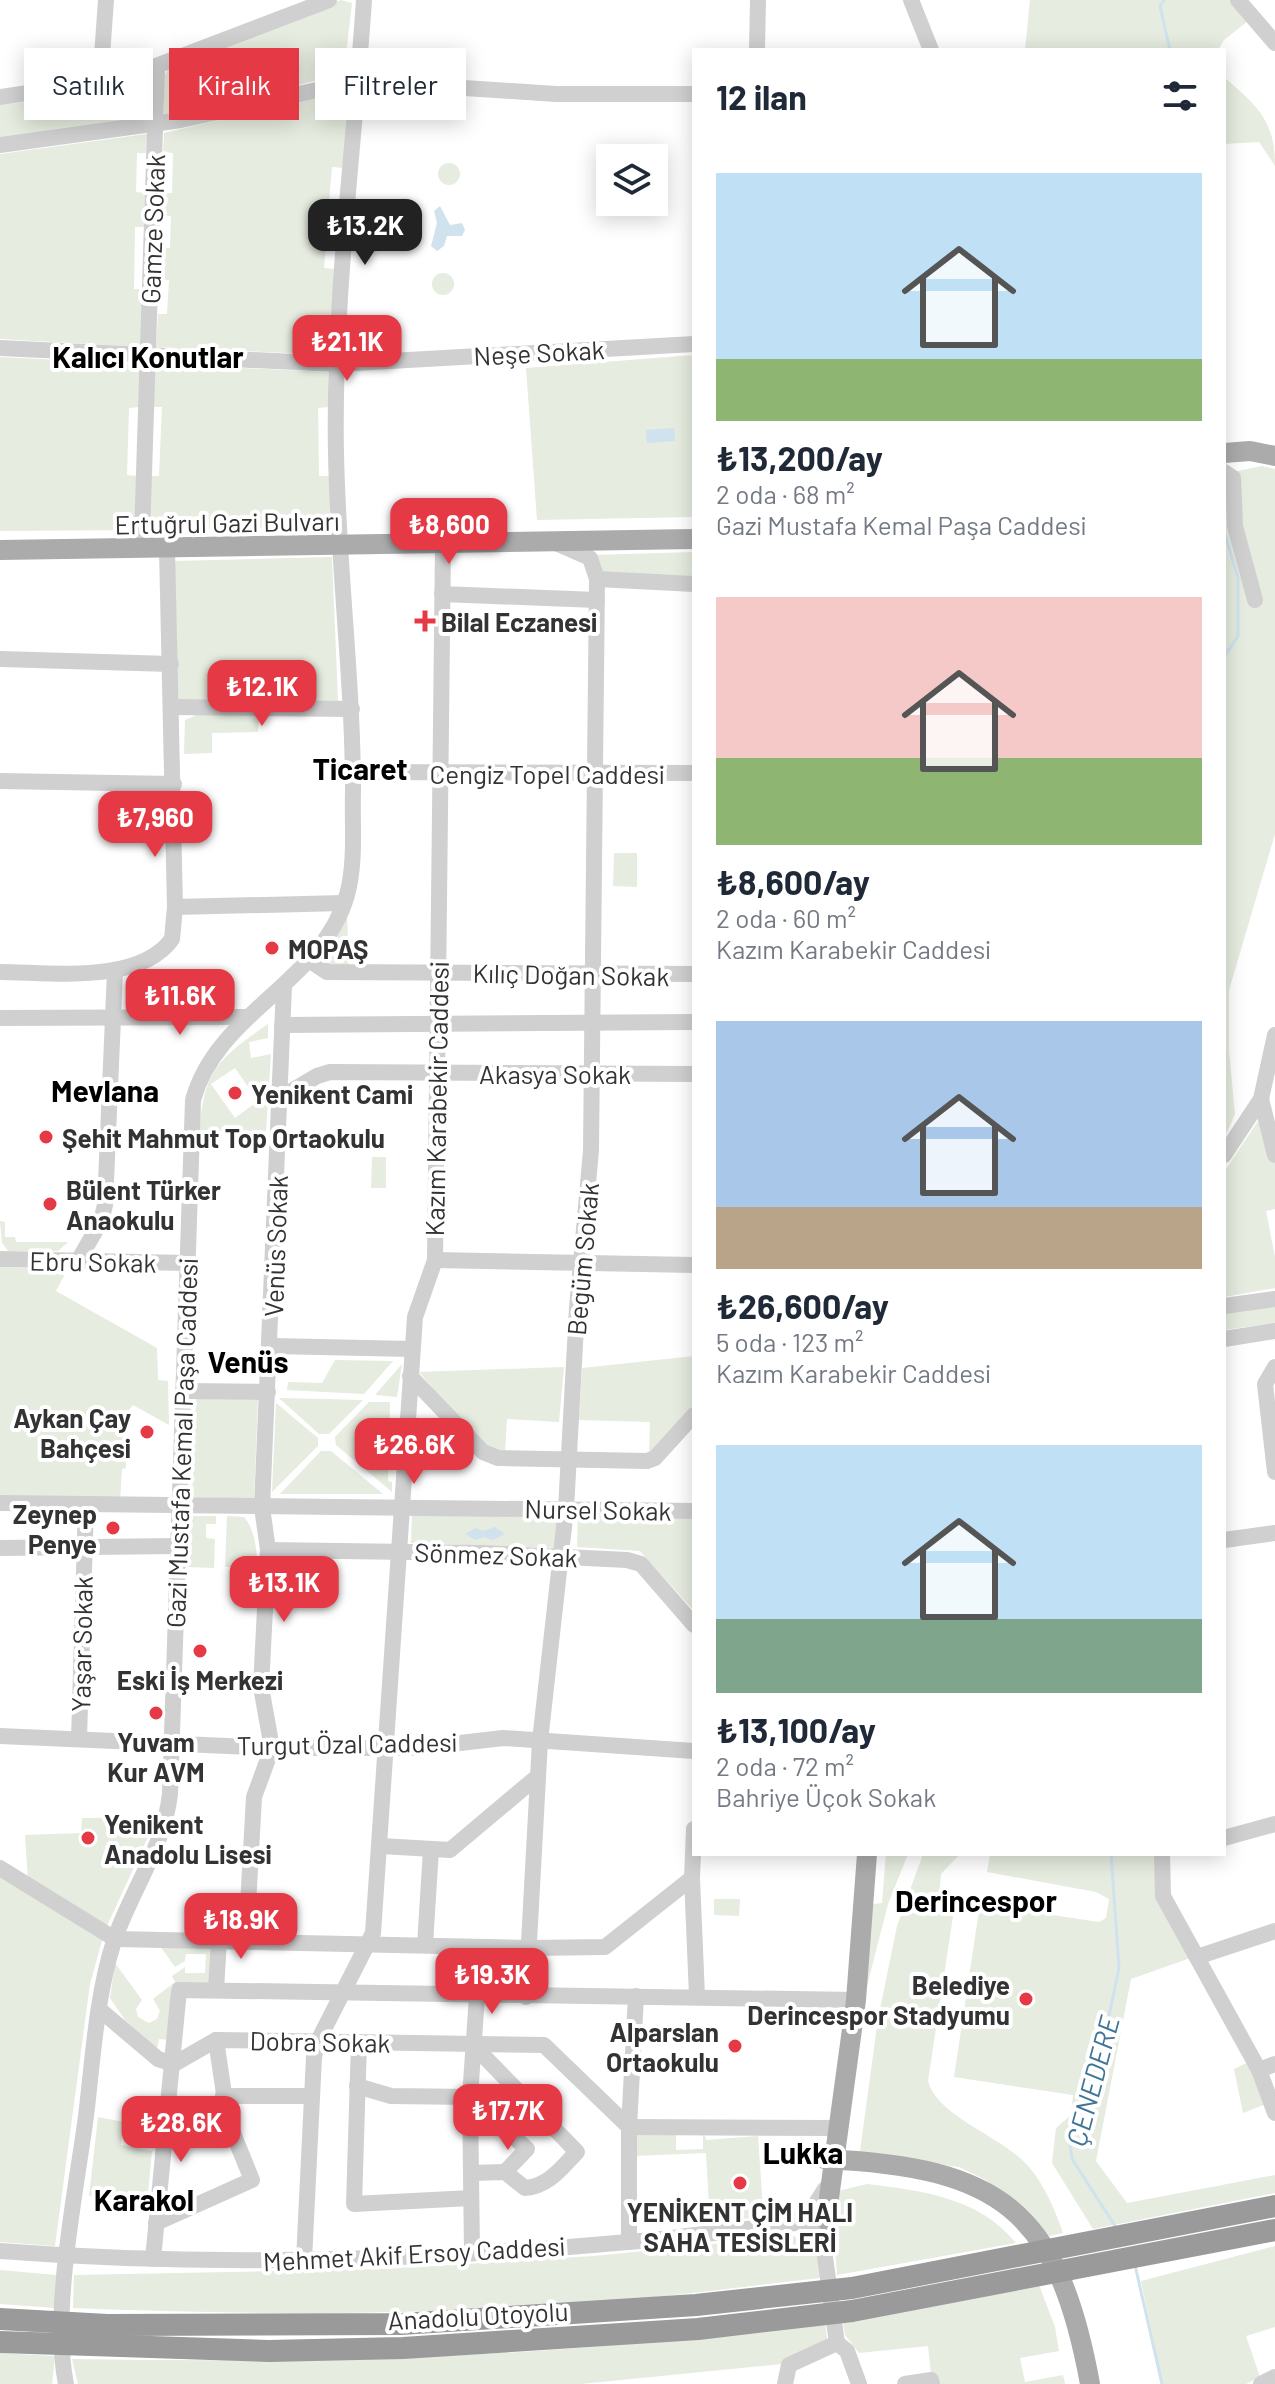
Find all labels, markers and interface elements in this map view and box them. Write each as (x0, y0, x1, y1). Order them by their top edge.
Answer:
chip: Satılık (24, 48, 153, 120)
chip: Kiralık (169, 48, 299, 120)
chip: Filtreler (315, 48, 466, 120)
icon: filters (1158, 74, 1202, 118)
text: 12 ilan (716, 76, 807, 117)
map controls (596, 144, 668, 216)
button: layers (596, 144, 668, 216)
street label: Gamze Sokak (134, 154, 170, 304)
pin: ₺13.2K (300, 199, 430, 267)
text: ₺13.2K (326, 209, 404, 240)
icon: home (887, 225, 1031, 369)
pin: ₺21.1K (282, 315, 412, 383)
text: ₺21.1K (311, 325, 383, 356)
street label: Neşe Sokak (473, 333, 605, 371)
district label: Kalıcı Konutlar (52, 338, 244, 374)
text: ₺13,200/ay (716, 437, 883, 478)
text: 2 oda · 68 m² (716, 478, 855, 509)
pin: ₺8,600 (384, 498, 514, 566)
street label: Ertuğrul Gazi Bulvarı (114, 505, 340, 539)
text: ₺8,600 (408, 508, 490, 539)
text: Gazi Mustafa Kemal Paşa Caddesi (716, 509, 1086, 540)
place label: Bilal Eczanesi (441, 606, 597, 637)
marker: Bilal Eczanesi (416, 612, 434, 630)
icon: home (887, 649, 1031, 793)
pin: ₺12.1K (197, 660, 327, 728)
text: ₺12.1K (225, 670, 299, 701)
district label: Ticaret (312, 750, 408, 786)
street label: Cengiz Topel Caddesi (429, 758, 665, 789)
pin: ₺7,960 (90, 791, 220, 859)
text: ₺7,960 (116, 801, 194, 832)
text: ₺8,600/ay (716, 861, 870, 902)
text: 2 oda · 60 m² (716, 902, 856, 933)
place label: MOPAŞ (288, 933, 369, 964)
text: Kazım Karabekir Caddesi (716, 933, 991, 964)
marker: MOPAŞ (263, 939, 281, 957)
street label: Kılıç Doğan Sokak (472, 957, 670, 991)
street label: Kazım Karabekir Caddesi (418, 961, 454, 1237)
pin: ₺11.6K (115, 969, 245, 1037)
text: ₺11.6K (144, 979, 216, 1010)
street label: Akasya Sokak (479, 1058, 631, 1089)
district label: Mevlana (51, 1072, 159, 1108)
icon: home (887, 1073, 1031, 1217)
place label: Yenikent Cami (251, 1078, 413, 1109)
marker: Yenikent Cami (226, 1084, 244, 1102)
place label: Şehit Mahmut Top Ortaokulu (62, 1122, 385, 1153)
marker: Şehit Mahmut Top Ortaokulu (37, 1128, 55, 1146)
place label: Bülent Türker Anaokulu (66, 1174, 221, 1235)
street label: Venüs Sokak (257, 1174, 293, 1318)
street label: Begüm Sokak (560, 1181, 604, 1337)
marker: Bülent Türker Anaokulu (41, 1195, 59, 1213)
street label: Ebru Sokak (29, 1244, 157, 1278)
street label: Gazi Mustafa Kemal Paşa Caddesi (159, 1257, 203, 1629)
text: ₺26,600/ay (716, 1285, 889, 1326)
text: 5 oda · 123 m² (716, 1326, 864, 1357)
district label: Venüs (207, 1343, 289, 1379)
text: Kazım Karabekir Caddesi (716, 1357, 991, 1388)
place label: Aykan Çay Bahçesi (13, 1402, 131, 1463)
pin: ₺26.6K (349, 1418, 479, 1486)
marker: Aykan Çay Bahçesi (138, 1423, 156, 1441)
text: ₺26.6K (373, 1428, 455, 1459)
street label: Nursel Sokak (524, 1492, 672, 1526)
icon: home (887, 1497, 1031, 1641)
place label: Zeynep Penye (13, 1498, 97, 1559)
marker: Zeynep Penye (104, 1519, 122, 1537)
street label: Sönmez Sokak (414, 1536, 578, 1572)
pin: ₺13.1K (219, 1556, 349, 1624)
text: ₺13.1K (248, 1566, 320, 1597)
street label: Yaşar Sokak (64, 1576, 98, 1712)
marker: Eski İş Merkezi (191, 1642, 209, 1660)
place label: Eski İş Merkezi (117, 1664, 283, 1695)
marker: Yuvam Kur AVM (147, 1704, 165, 1722)
text: ₺13,100/ay (716, 1709, 876, 1750)
place label: Yuvam Kur AVM (107, 1726, 205, 1787)
street label: Turgut Özal Caddesi (237, 1726, 457, 1760)
text: 2 oda · 72 m² (716, 1750, 854, 1781)
text: Bahriye Üçok Sokak (716, 1781, 936, 1812)
place label: Yenikent Anadolu Lisesi (104, 1808, 272, 1869)
marker: Yenikent Anadolu Lisesi (79, 1829, 97, 1847)
district label: Derincespor (895, 1882, 1058, 1918)
pin: ₺18.9K (176, 1893, 306, 1961)
text: ₺18.9K (202, 1903, 280, 1934)
pin: ₺19.3K (427, 1948, 557, 2016)
text: ₺19.3K (453, 1958, 531, 1989)
place label: Belediye Derincespor Stadyumu (747, 1969, 1010, 2030)
marker: Belediye Derincespor Stadyumu (1017, 1990, 1035, 2008)
water label: ÇENEDERE (1058, 2012, 1126, 2150)
place label: Alparslan Ortaokulu (606, 2016, 719, 2077)
street label: Dobra Sokak (249, 2024, 391, 2058)
marker: Alparslan Ortaokulu (726, 2037, 744, 2055)
pin: ₺17.7K (443, 2084, 573, 2152)
text: ₺17.7K (471, 2094, 545, 2125)
pin: ₺28.6K (116, 2096, 246, 2164)
text: ₺28.6K (140, 2106, 222, 2137)
district label: Lukka (763, 2134, 843, 2170)
marker: YENİKENT ÇİM HALI SAHA TESİSLERİ (731, 2174, 749, 2192)
district label: Karakol (94, 2181, 194, 2217)
place label: YENİKENT ÇİM HALI SAHA TESİSLERİ (627, 2196, 853, 2257)
street label: Mehmet Akif Ersoy Caddesi (262, 2230, 566, 2276)
street label: Anadolu Otoyolu (387, 2295, 569, 2335)

